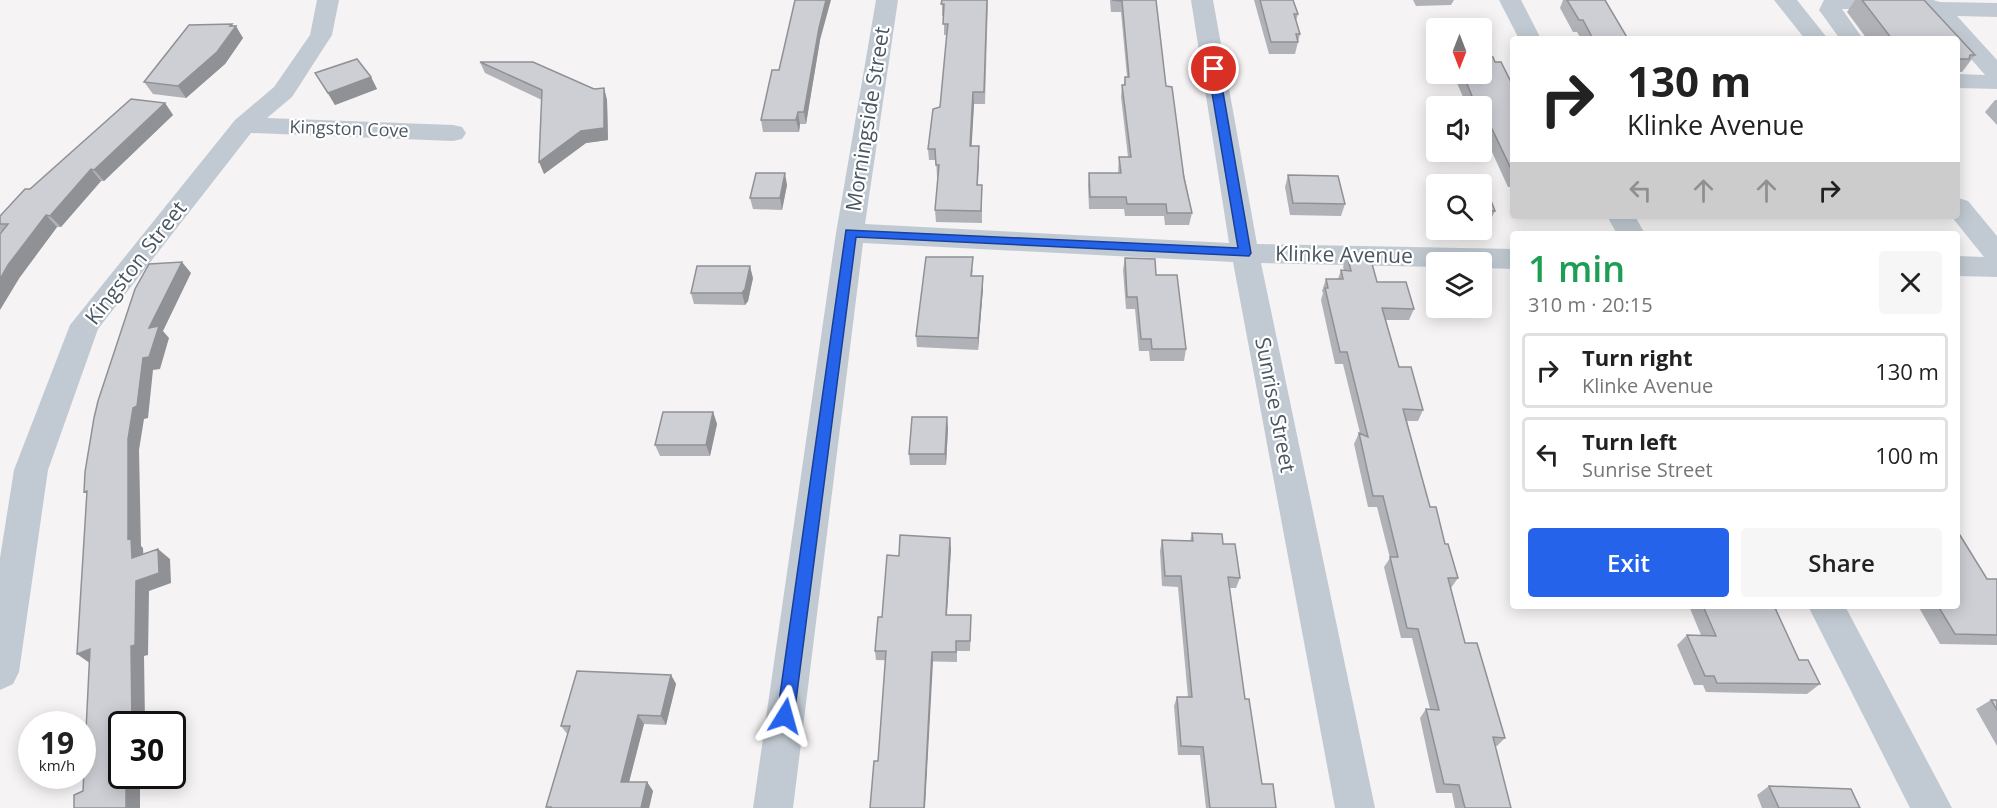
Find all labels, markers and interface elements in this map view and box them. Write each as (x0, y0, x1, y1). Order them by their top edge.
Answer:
north arrow (1426, 18, 1492, 84)
map controls (1426, 18, 1492, 318)
street label: Morningside Street (839, 24, 895, 213)
pin (1188, 43, 1239, 94)
icon: arrive (1197, 52, 1230, 85)
text: 130 m (1627, 52, 1751, 109)
icon: right (1528, 60, 1606, 138)
button: sound (1426, 96, 1492, 162)
text: Klinke Avenue (1627, 106, 1804, 143)
street label: Kingston Cove (289, 114, 409, 142)
button: search (1426, 174, 1492, 240)
icon: left (1624, 174, 1657, 207)
icon: ahead (1687, 174, 1720, 207)
icon: ahead (1750, 174, 1783, 207)
icon: right (1813, 174, 1846, 207)
street label: Kingston Street (78, 195, 192, 330)
street label: Klinke Avenue (1275, 239, 1413, 269)
text: 1 min (1528, 244, 1625, 293)
button: close (1879, 251, 1942, 314)
button: layers (1426, 252, 1492, 318)
text: 310 m · 20:15 (1528, 291, 1653, 318)
street label: Sunrise Street (1249, 335, 1303, 475)
text: Turn right (1582, 342, 1693, 372)
icon: right (1531, 354, 1564, 387)
text: 130 m (1875, 356, 1939, 386)
text: Klinke Avenue (1582, 372, 1713, 399)
text: Turn left (1582, 426, 1677, 456)
icon: left (1531, 438, 1564, 471)
text: 100 m (1875, 440, 1939, 470)
text: Sunrise Street (1582, 456, 1713, 483)
button: Exit (1528, 528, 1729, 597)
button: Share (1741, 528, 1942, 597)
position arrow (753, 684, 817, 748)
speed limit sign: 30 (108, 711, 186, 789)
text: 19 (40, 722, 74, 763)
text: km/h (39, 755, 75, 775)

